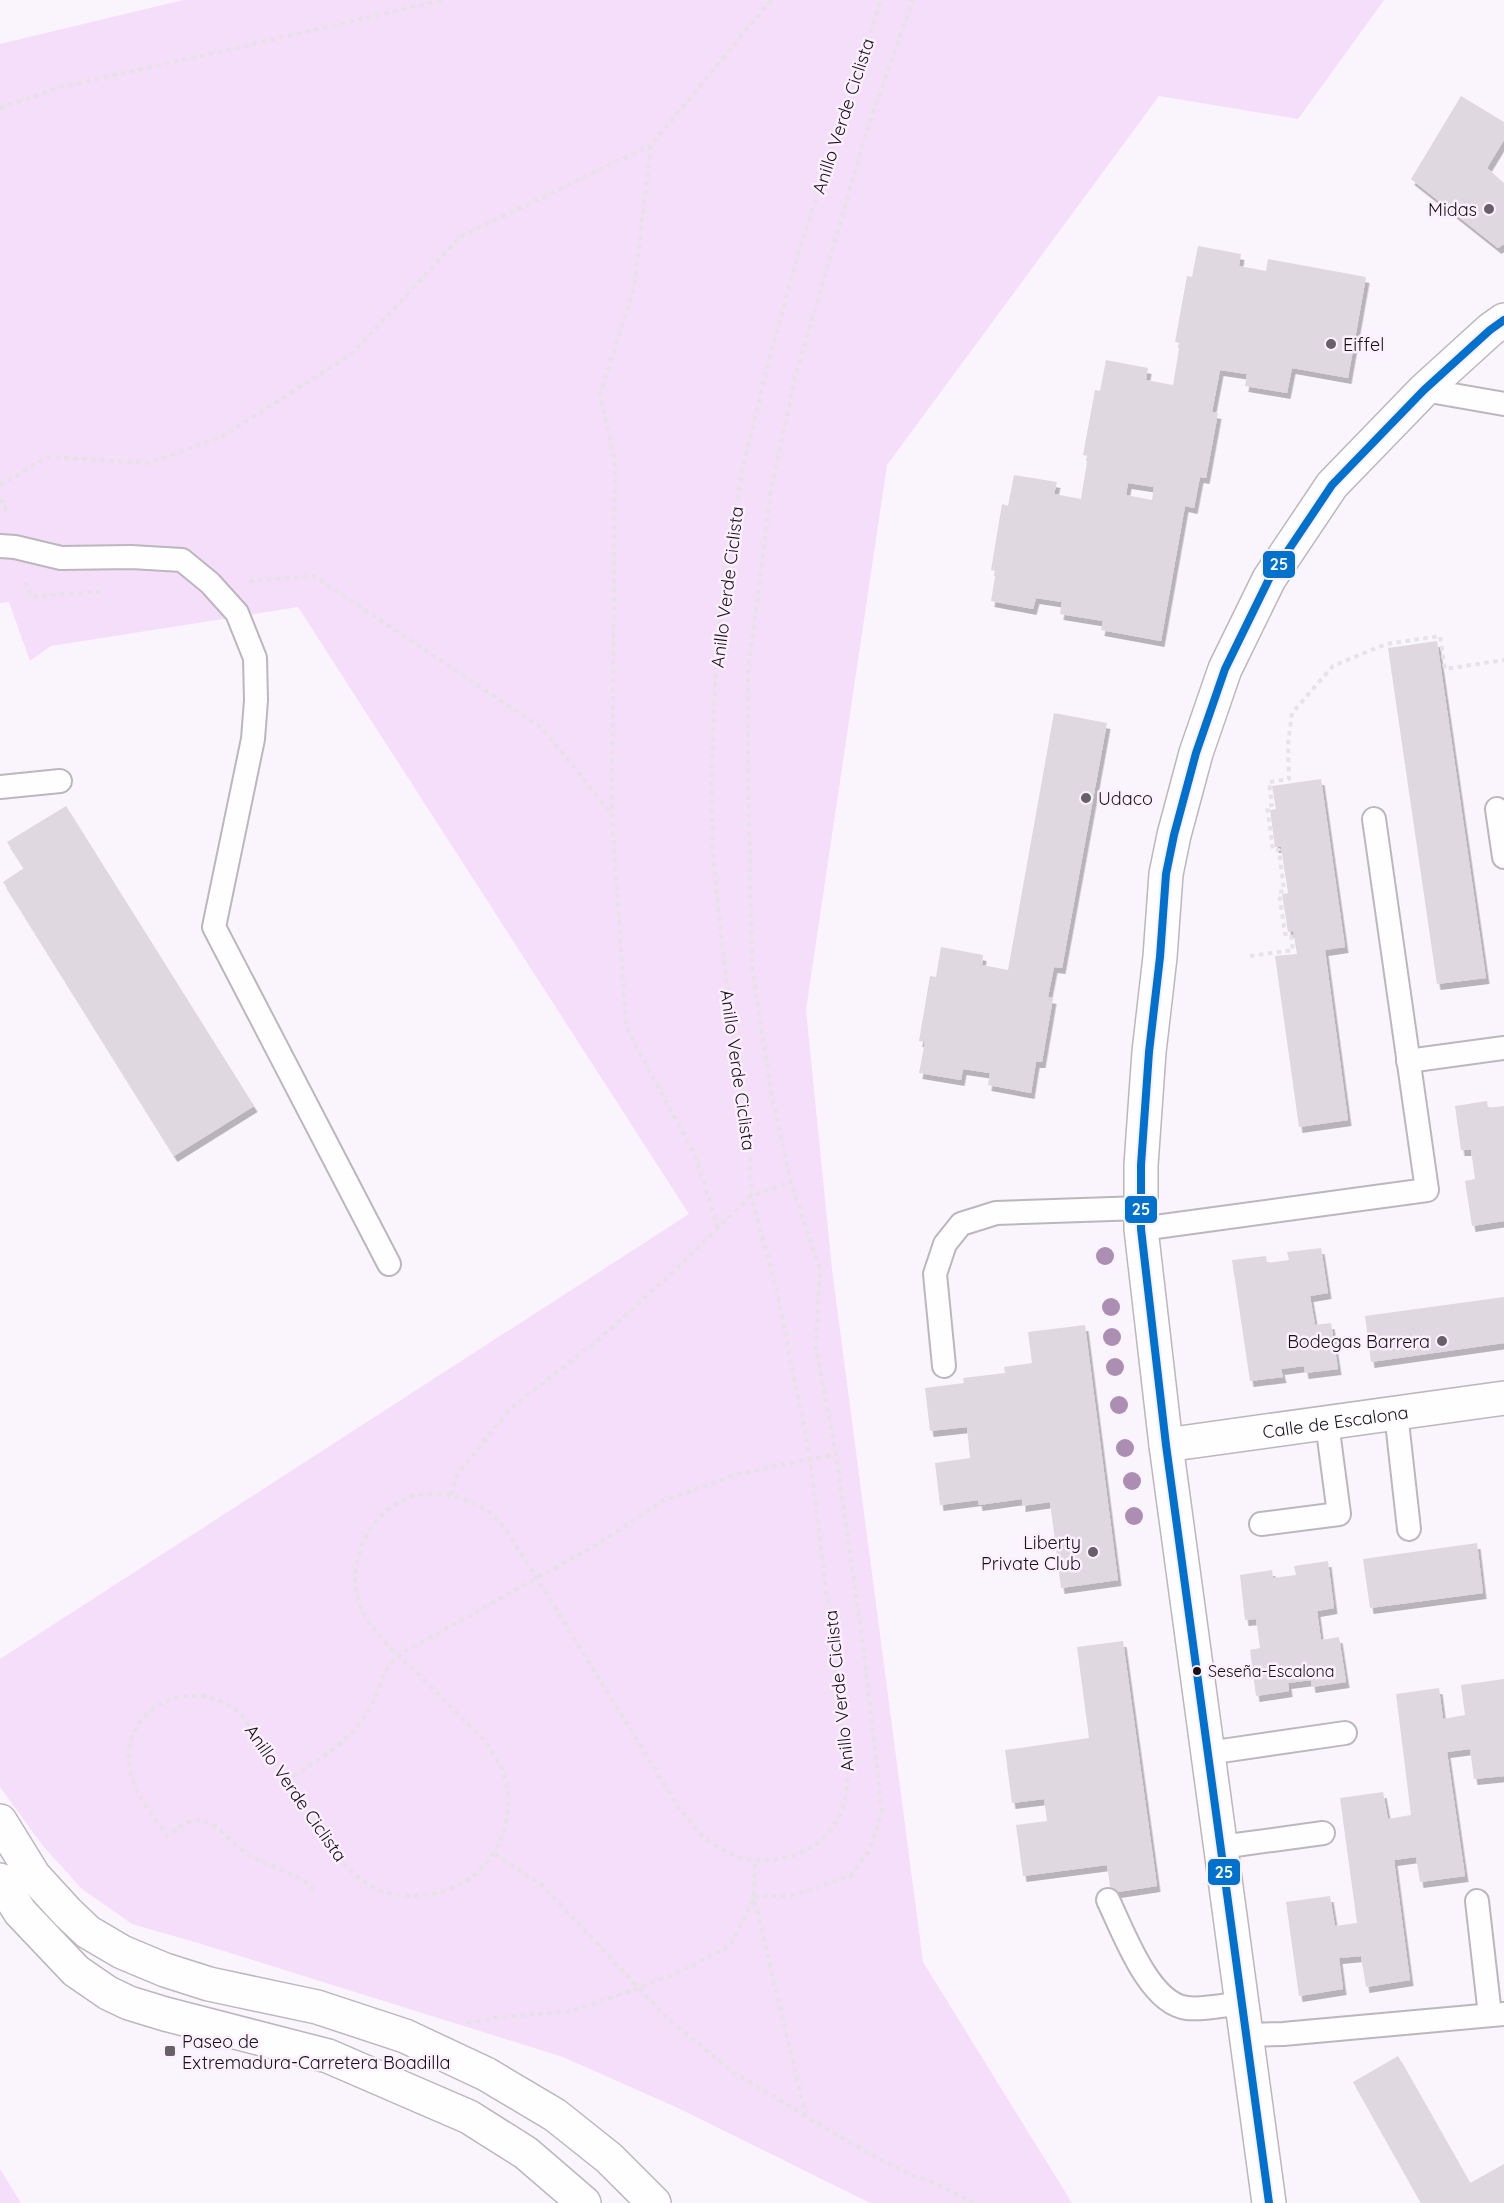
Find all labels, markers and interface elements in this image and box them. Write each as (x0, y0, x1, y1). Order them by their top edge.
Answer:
street label: Anillo Verde Ciclista (807, 35, 879, 197)
place label: Midas (1428, 198, 1477, 221)
marker: Midas (1482, 202, 1496, 216)
place label: Eiffel (1343, 333, 1384, 356)
marker: Eiffel (1324, 337, 1338, 351)
street label: Anillo Verde Ciclista (706, 505, 748, 669)
line badge: 25 (1262, 550, 1296, 579)
text: 25 (1270, 554, 1288, 574)
place label: Udaco (1098, 787, 1153, 810)
marker: Udaco (1079, 791, 1093, 805)
street label: Anillo Verde Ciclista (715, 988, 761, 1152)
line badge: 25 (1124, 1195, 1158, 1224)
text: 25 (1132, 1199, 1150, 1219)
place label: Bodegas Barrera (1287, 1330, 1430, 1353)
marker: Bodegas Barrera (1435, 1334, 1449, 1348)
street label: Calle de Escalona (1261, 1400, 1410, 1443)
place label: Liberty Private Club (981, 1531, 1081, 1575)
marker: Liberty Private Club (1086, 1545, 1100, 1559)
street label: Anillo Verde Ciclista (819, 1609, 859, 1773)
place label: Seseña-Escalona (1208, 1661, 1334, 1681)
marker: Seseña-Escalona (1191, 1665, 1203, 1677)
street label: Anillo Verde Ciclista (240, 1720, 352, 1866)
line badge: 25 (1207, 1858, 1241, 1886)
text: 25 (1215, 1862, 1233, 1882)
place label: Paseo de Extremadura-Carretera Boadilla (182, 2030, 451, 2074)
marker: Paseo de Extremadura-Carretera Boadilla (163, 2044, 177, 2058)

